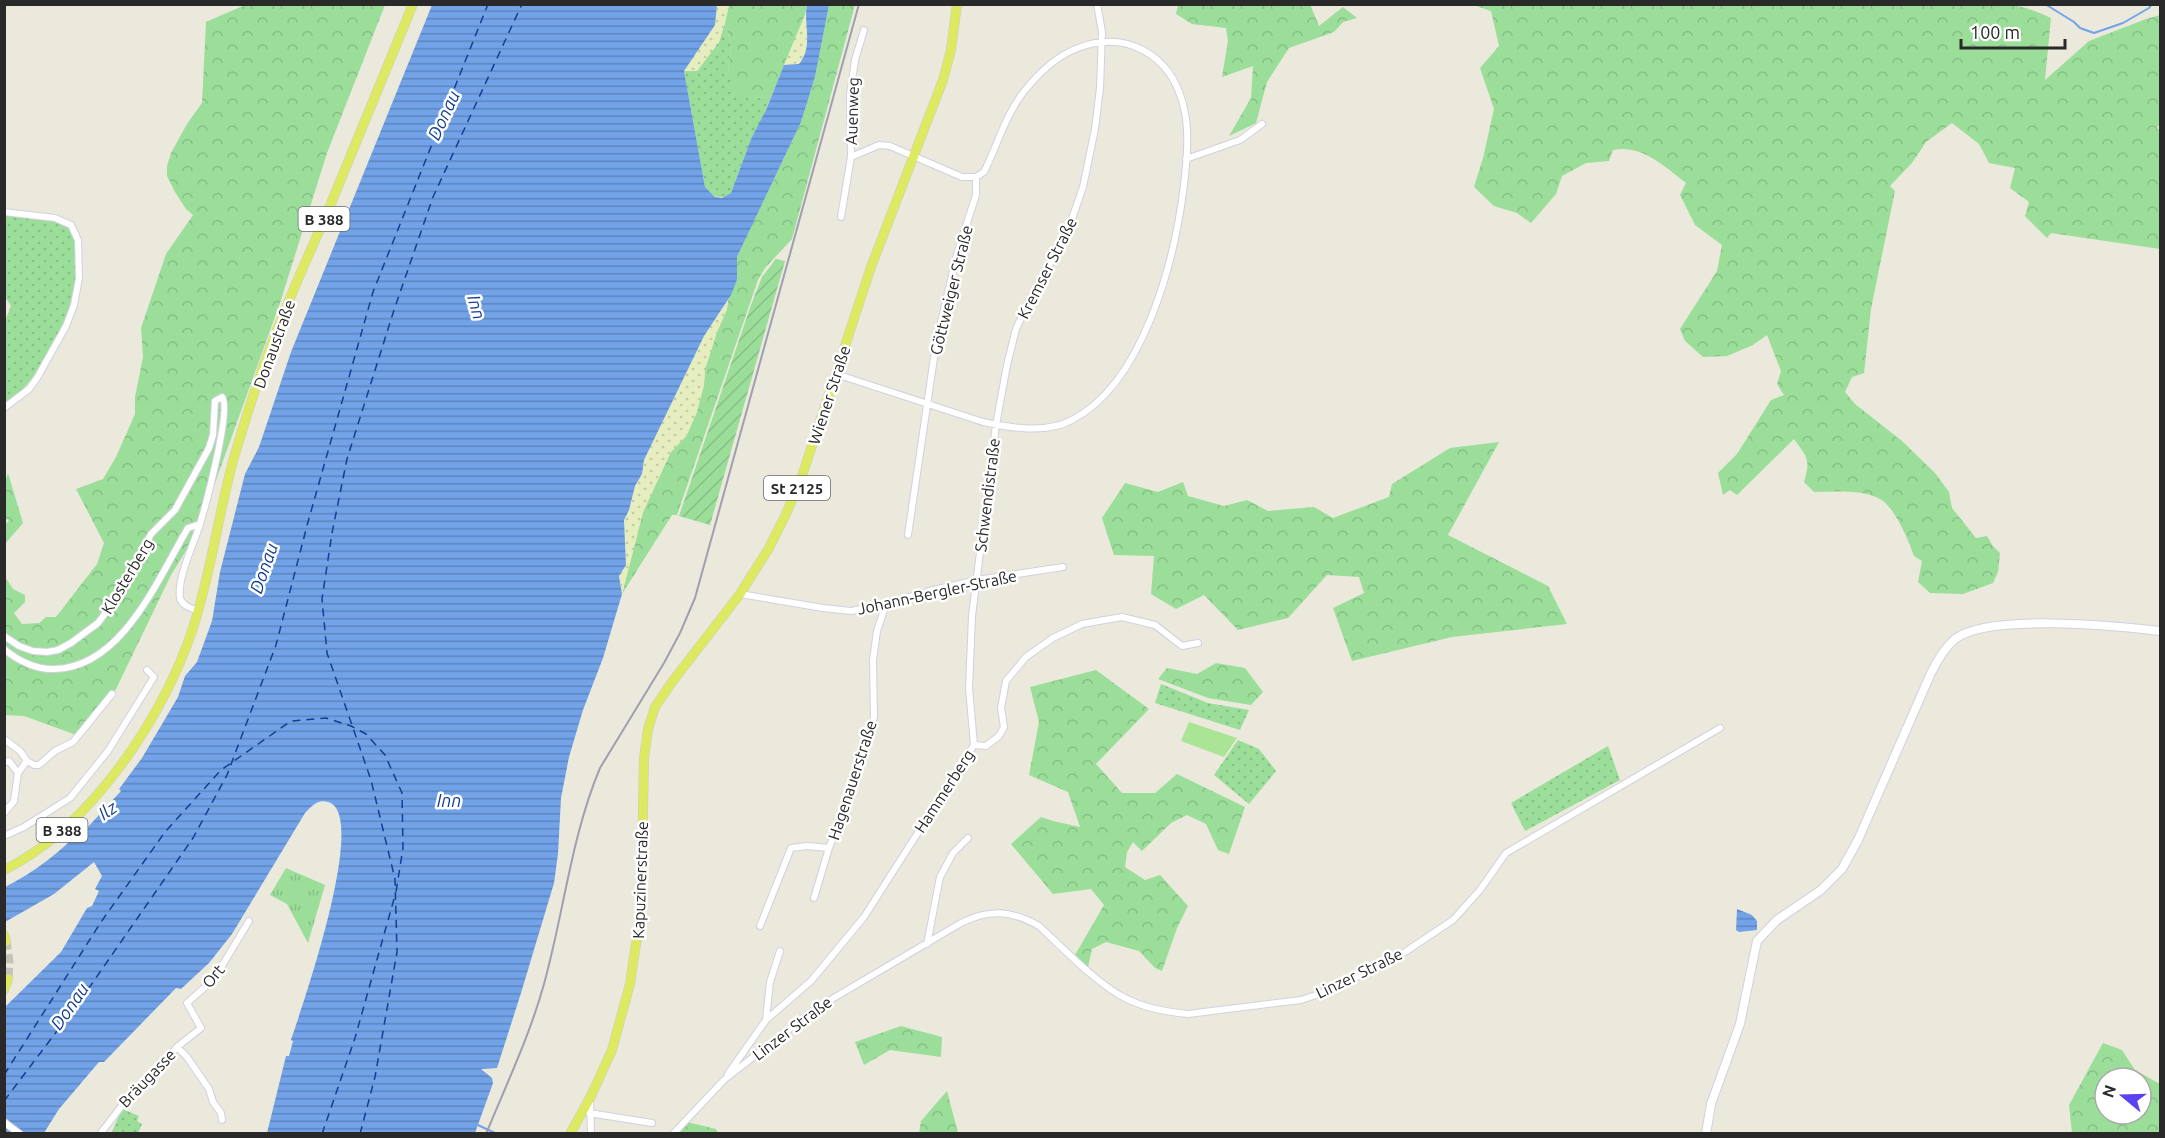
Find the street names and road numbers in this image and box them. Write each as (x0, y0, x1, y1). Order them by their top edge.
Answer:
street label: Auenweg (842, 77, 862, 145)
road number: B 388 (298, 207, 350, 231)
street label: Kremser Straße (1014, 214, 1080, 322)
street label: Göttweiger Straße (926, 223, 976, 357)
street label: Donaustraße (250, 297, 298, 391)
street label: Wiener Straße (805, 343, 853, 447)
street label: Schwendistraße (971, 437, 1003, 553)
road number: St 2125 (764, 476, 830, 500)
street label: Klosterberg (97, 535, 157, 617)
street label: Johann-Bergler-Straße (856, 566, 1018, 618)
street label: Hagenauerstraße (824, 718, 880, 842)
street label: Hammerberg (910, 746, 978, 836)
road number: B 388 (36, 818, 88, 842)
street label: Kapuzinerstraße (629, 821, 651, 939)
street label: Linzer Straße (1313, 944, 1405, 1002)
street label: Ort (198, 960, 228, 991)
street label: Linzer Straße (749, 992, 835, 1064)
street label: Bräugasse (115, 1045, 179, 1111)

